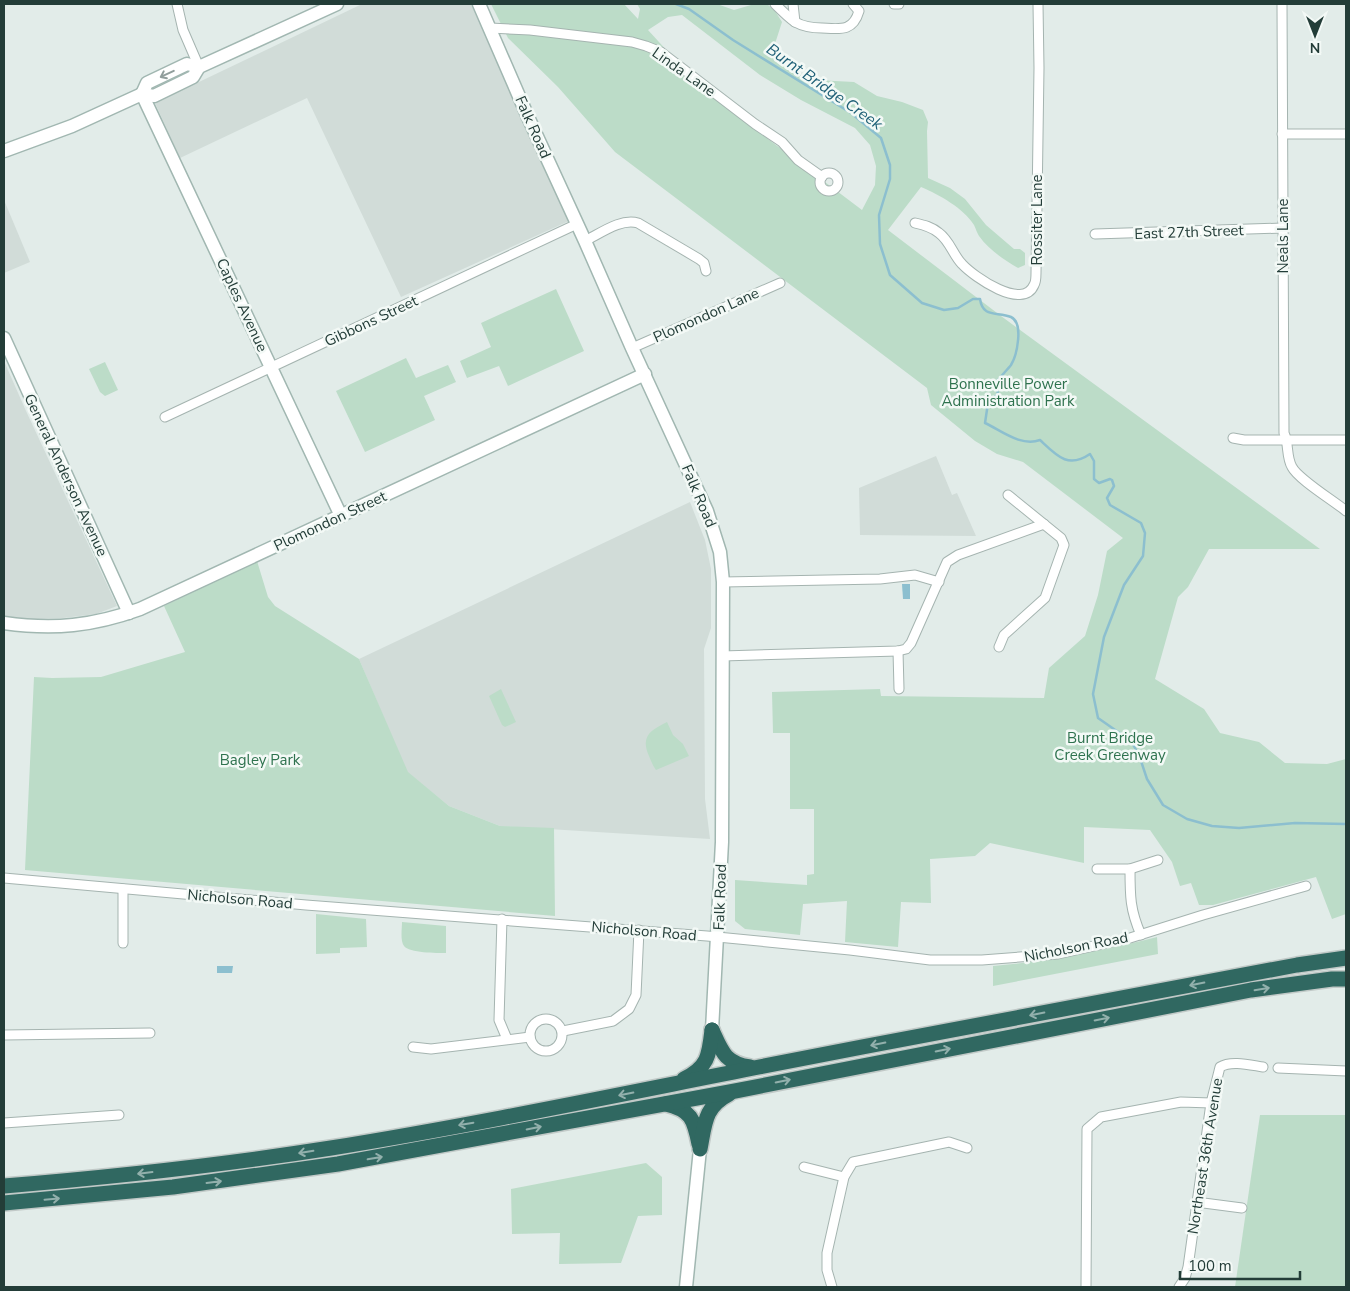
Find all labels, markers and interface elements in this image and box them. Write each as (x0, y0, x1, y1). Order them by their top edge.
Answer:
north arrow (1290, 10, 1340, 60)
water label: Burnt Bridge Creek (762, 38, 888, 136)
text: N (1310, 38, 1320, 57)
street label: Linda Lane (648, 43, 720, 101)
one-way arrow (160, 69, 175, 79)
street label: Falk Road (510, 93, 556, 161)
street label: Rossiter Lane (1027, 174, 1047, 266)
street label: Neals Lane (1273, 198, 1293, 274)
street label: East 27th Street (1134, 220, 1245, 244)
street label: Caples Avenue (212, 255, 272, 355)
street label: Plomondon Lane (650, 283, 762, 347)
street label: Gibbons Street (321, 290, 422, 351)
park label: Bonneville Power Administration Park (942, 374, 1075, 411)
street label: General Anderson Avenue (19, 390, 113, 560)
street label: Falk Road (677, 461, 721, 531)
street label: Plomondon Street (270, 486, 390, 556)
park label: Burnt Bridge Creek Greenway (1054, 728, 1166, 765)
park label: Bagley Park (220, 750, 301, 770)
street label: Falk Road (709, 863, 731, 931)
street label: Nicholson Road (187, 884, 293, 914)
street label: Nicholson Road (591, 916, 697, 946)
street label: Nicholson Road (1022, 927, 1130, 967)
one-way arrow (1190, 979, 1206, 989)
one-way arrow (1254, 983, 1270, 993)
one-way arrow (1030, 1009, 1046, 1019)
one-way arrow (1094, 1014, 1110, 1023)
one-way arrow (870, 1040, 886, 1049)
one-way arrow (935, 1044, 951, 1054)
one-way arrow (774, 1076, 790, 1085)
street label: Northeast 36th Avenue (1183, 1076, 1227, 1236)
one-way arrow (618, 1089, 634, 1099)
one-way arrow (459, 1120, 475, 1130)
one-way arrow (526, 1123, 542, 1133)
one-way arrow (299, 1147, 315, 1157)
one-way arrow (366, 1152, 382, 1162)
one-way arrow (137, 1168, 153, 1178)
one-way arrow (206, 1177, 222, 1187)
one-way arrow (44, 1194, 60, 1204)
scale bar (1180, 1248, 1300, 1280)
text: 100 m (1188, 1256, 1232, 1276)

